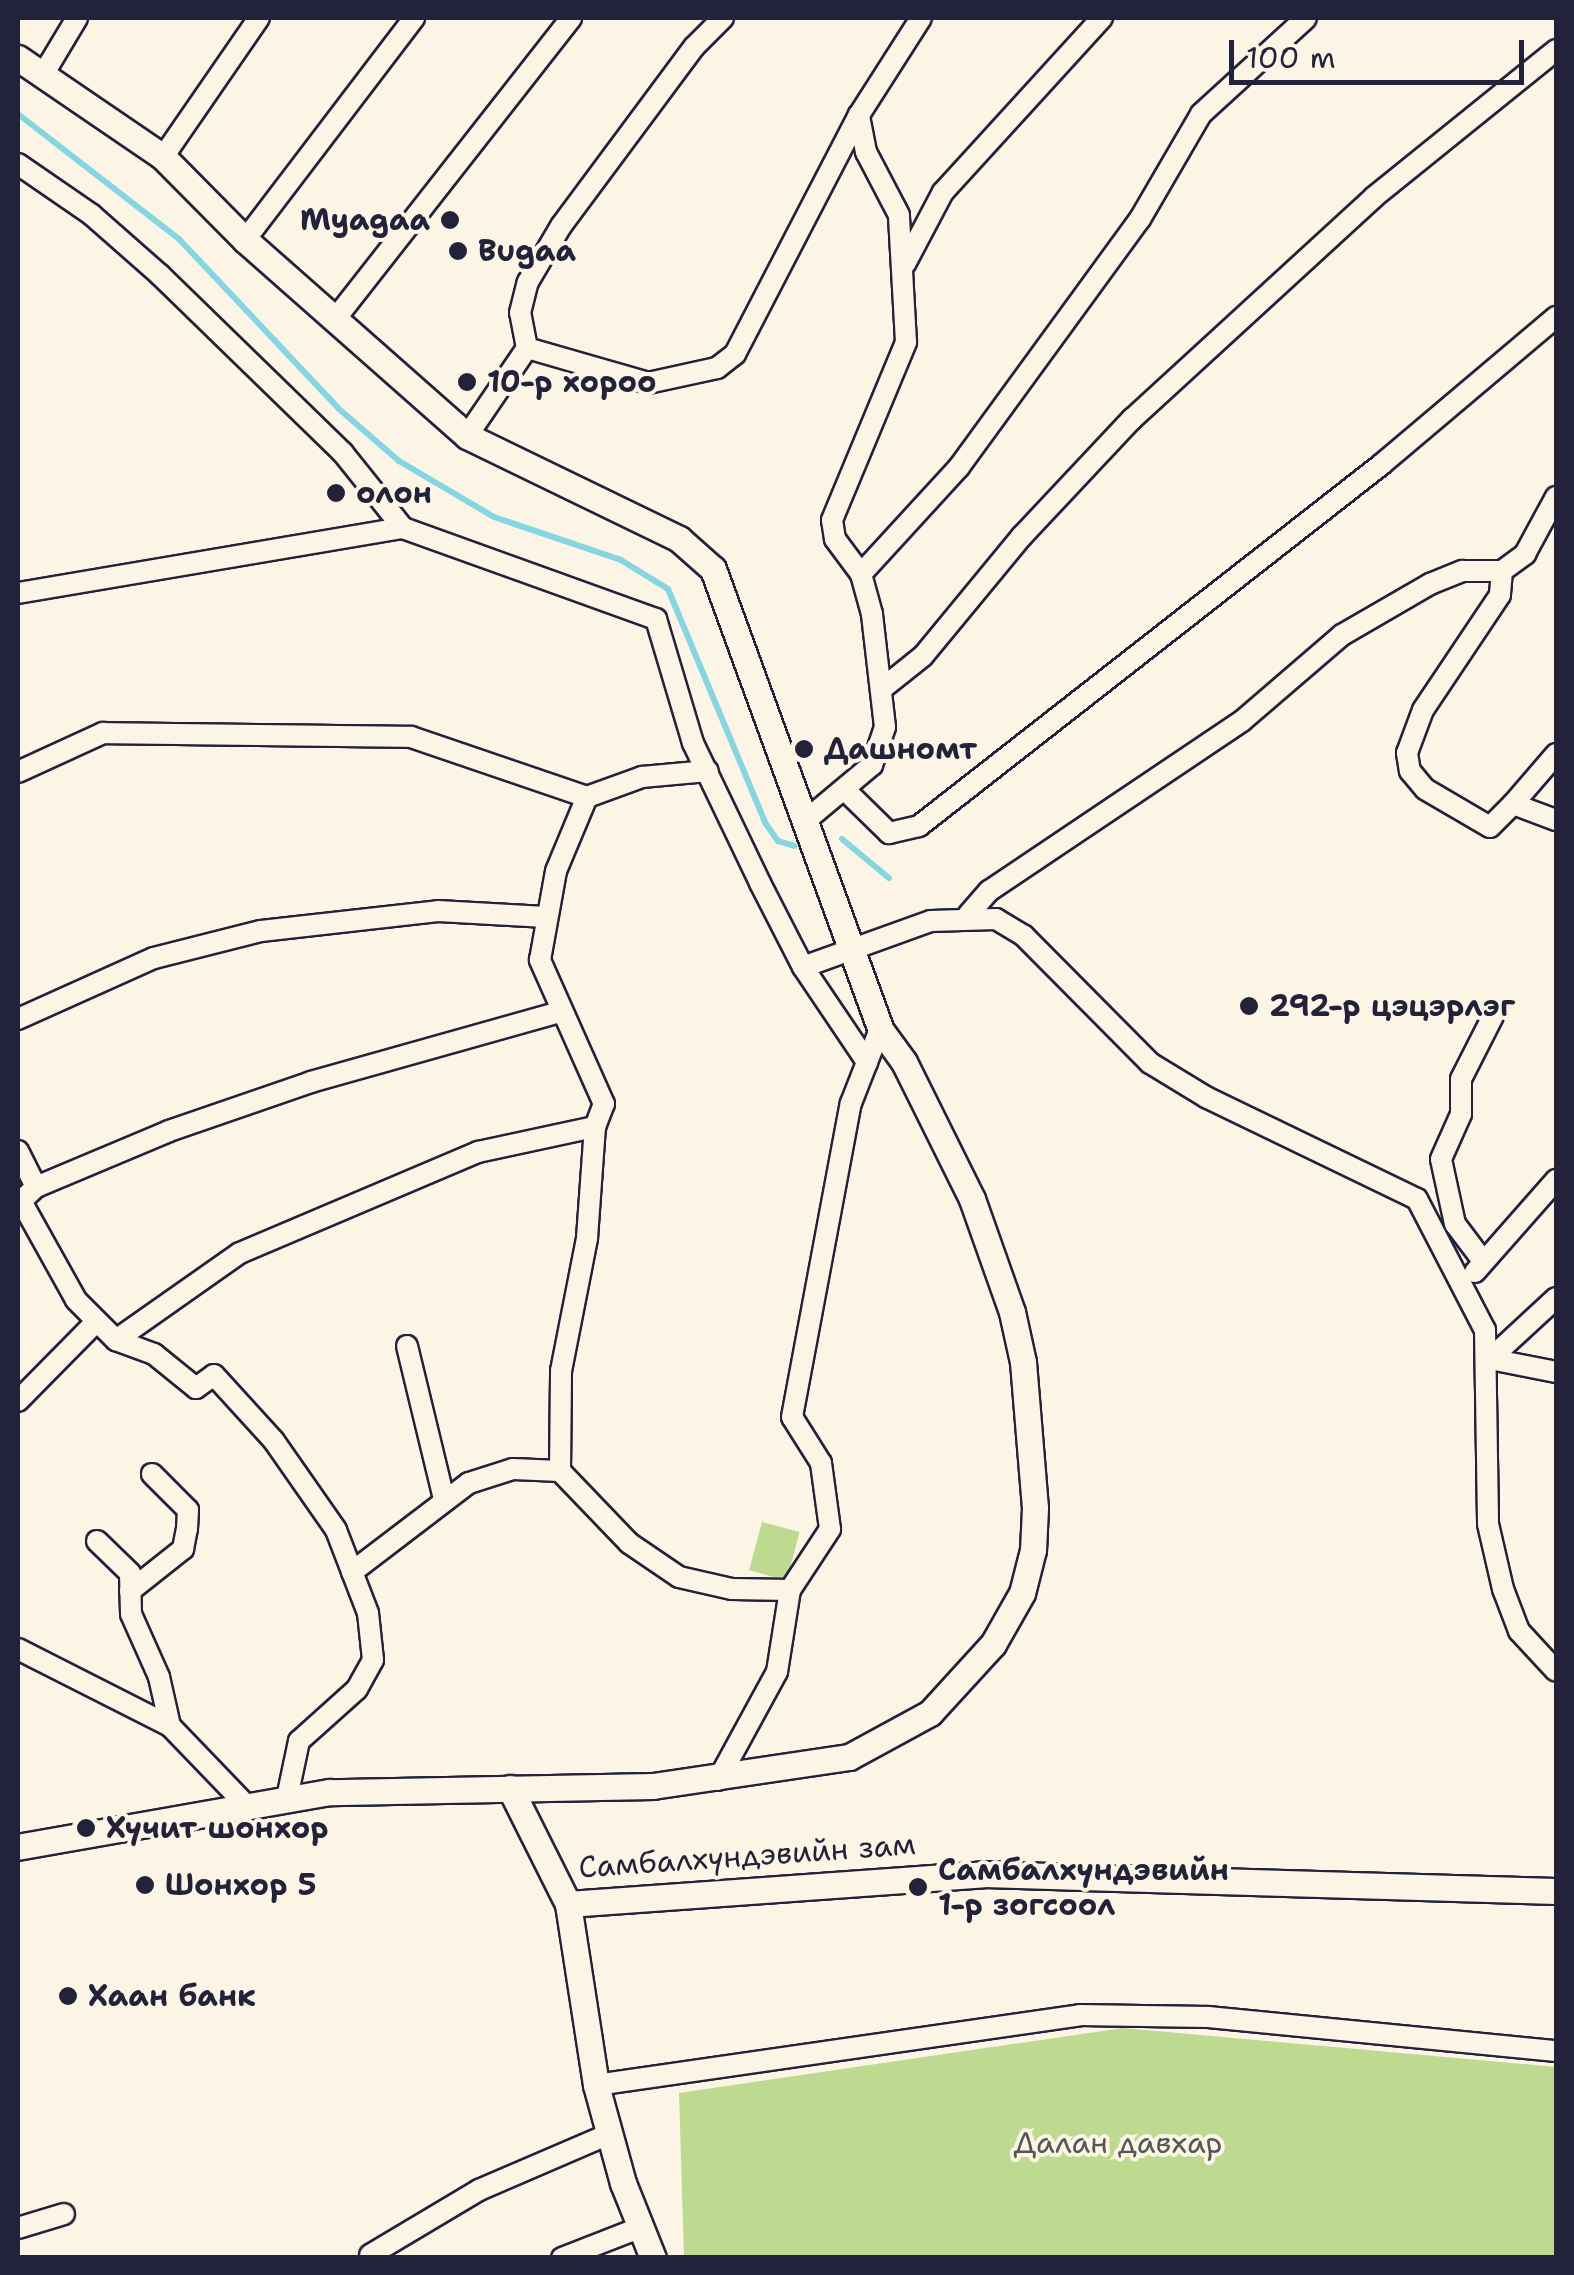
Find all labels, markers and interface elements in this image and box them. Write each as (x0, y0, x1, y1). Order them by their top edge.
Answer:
scale bar (1234, 20, 1529, 82)
text: 100 m (1246, 37, 1336, 78)
place label: Myagaa (300, 202, 430, 238)
marker: Myagaa (439, 209, 461, 231)
place label: Bugaa (478, 233, 576, 269)
marker: Bugaa (447, 240, 469, 262)
place label: 10-р хороо (487, 364, 657, 400)
marker: 10-р хороо (456, 371, 478, 393)
place label: олон (356, 475, 432, 511)
marker: олон (325, 482, 347, 504)
place label: Дашномт (824, 731, 977, 767)
marker: Дашномт (793, 738, 815, 760)
place label: 292-р цэцэрлэг (1269, 988, 1515, 1024)
marker: 292-р цэцэрлэг (1238, 995, 1260, 1017)
place label: Хүчит шонхор (106, 1810, 329, 1846)
marker: Хүчит шонхор (75, 1817, 97, 1839)
street label: Самбалхүндэвийн зам (577, 1826, 917, 1886)
place label: Самбалхүндэвийн 1-р зогсоол (938, 1852, 1229, 1922)
place label: Шонхор 5 (165, 1867, 317, 1903)
marker: Шонхор 5 (134, 1874, 156, 1896)
marker: Самбалхүндэвийн 1-р зогсоол (907, 1876, 929, 1898)
place label: Хаан банк (88, 1978, 256, 2014)
marker: Хаан банк (57, 1985, 79, 2007)
park label: Далан давхар (1014, 2125, 1222, 2161)

